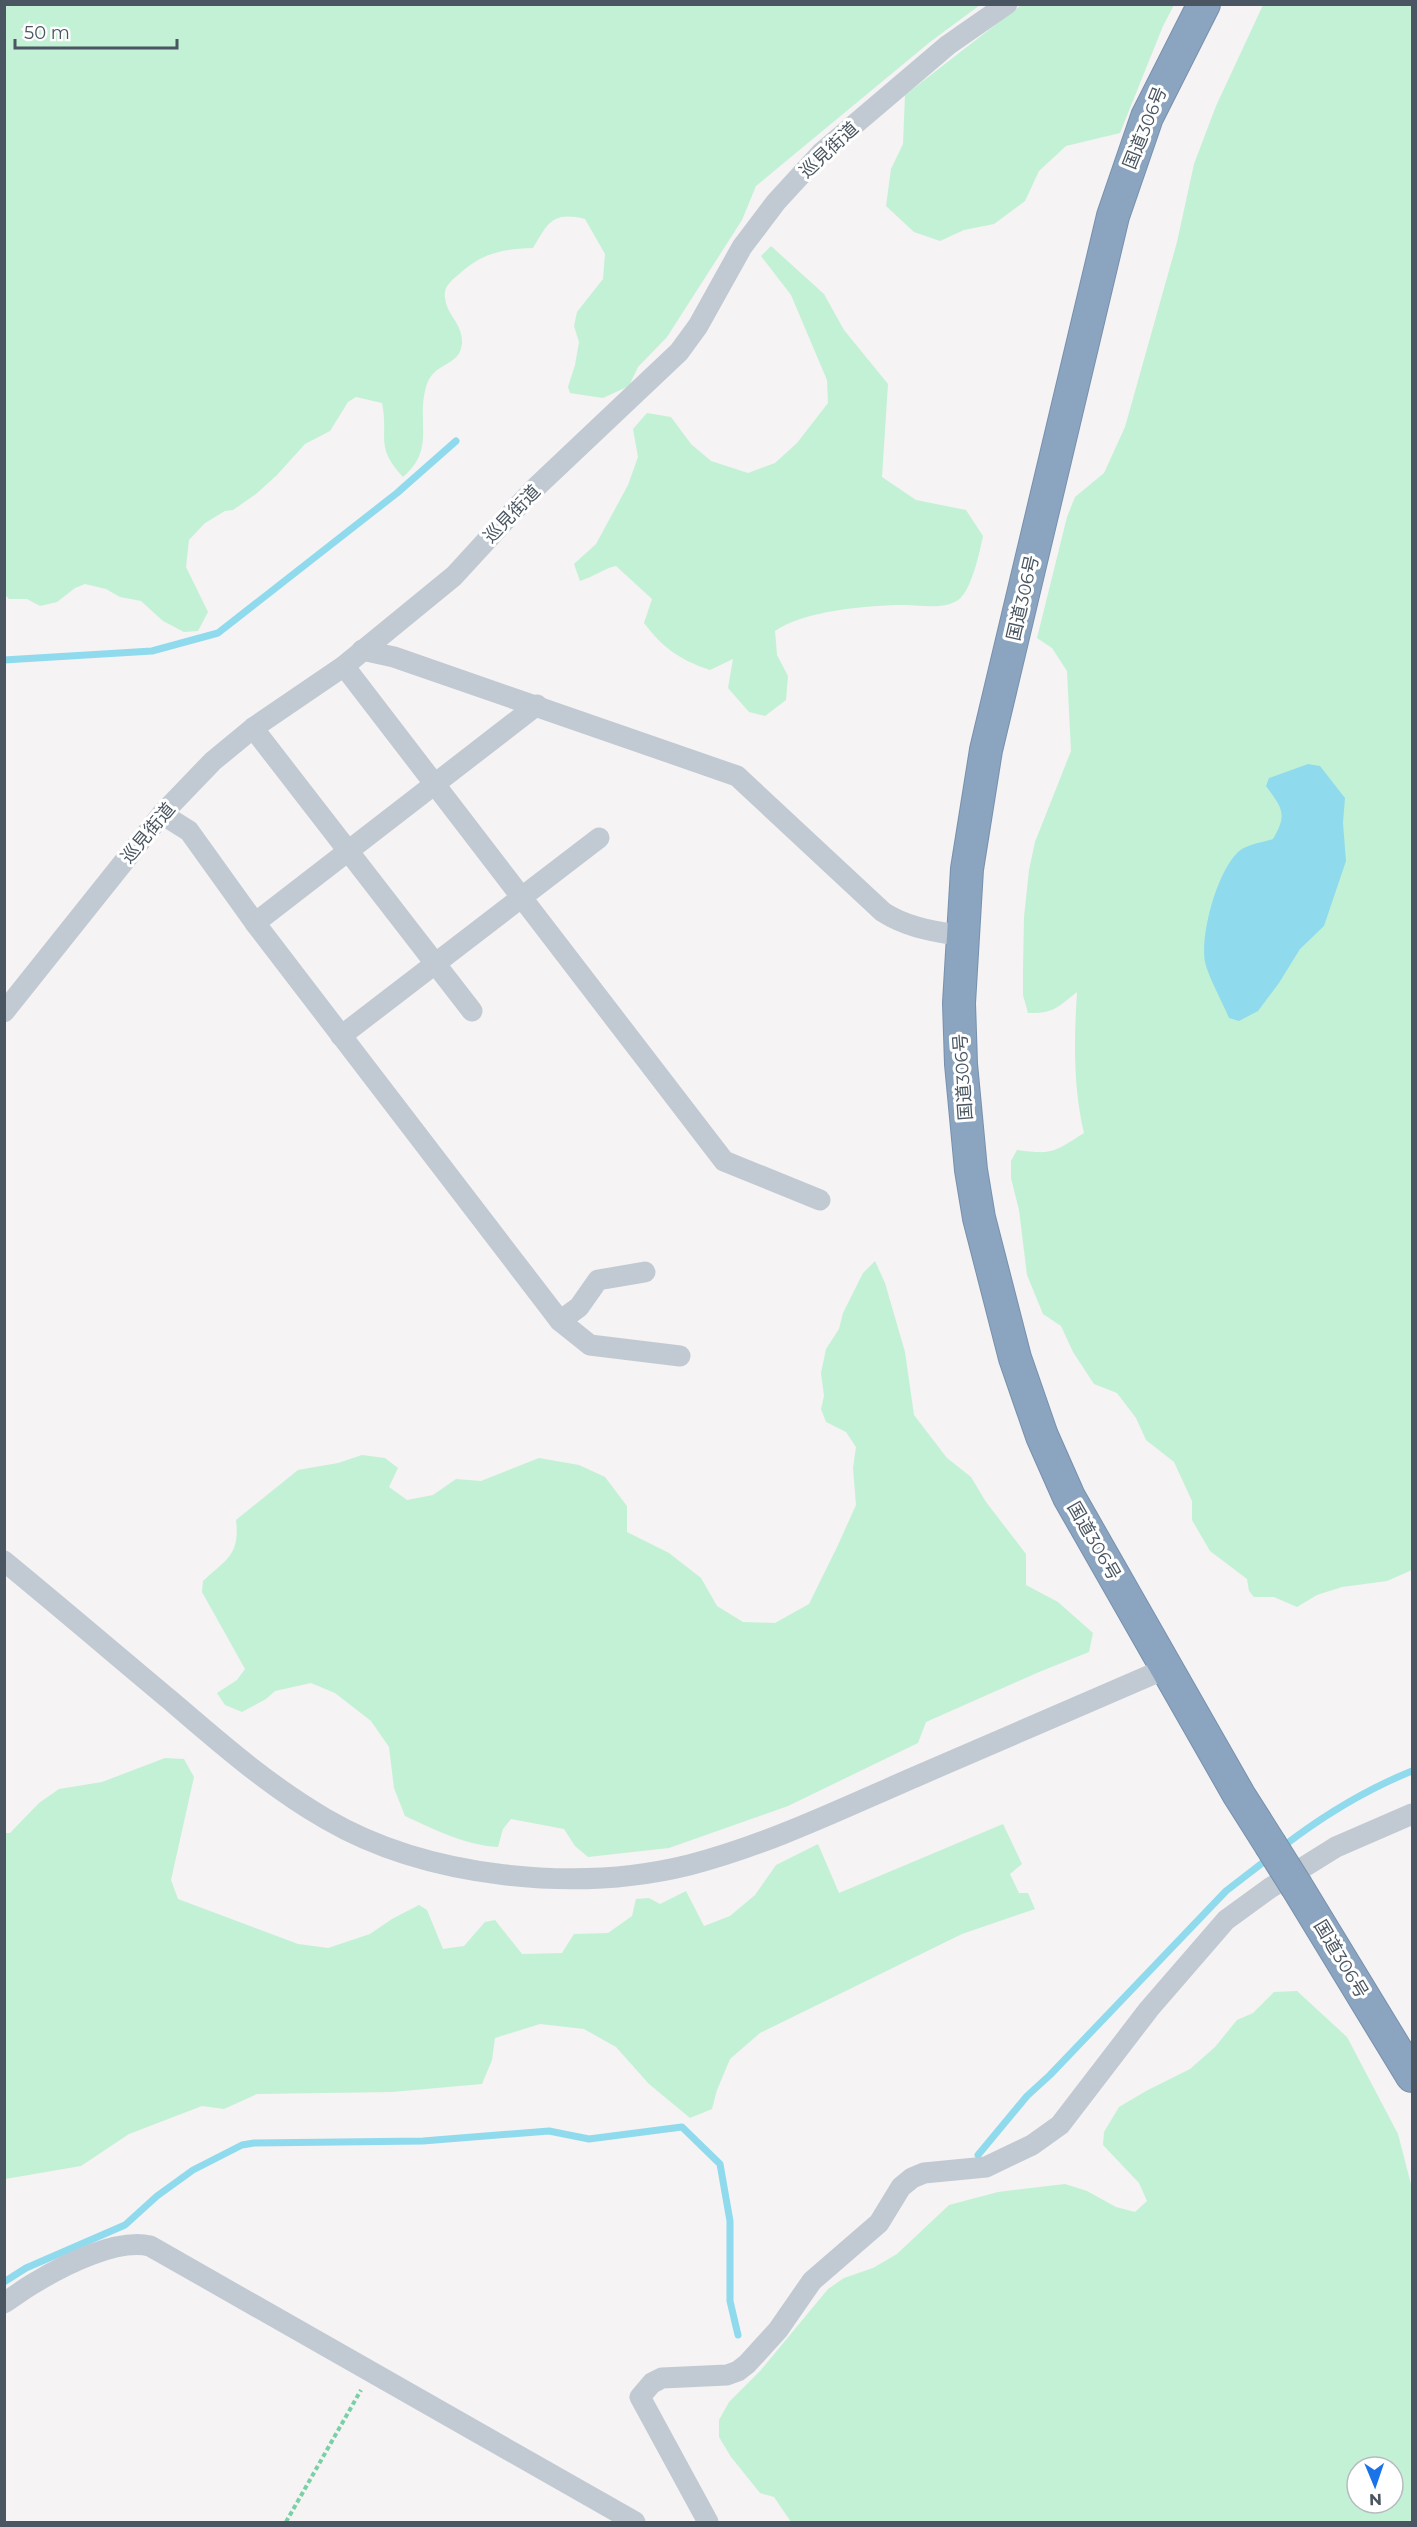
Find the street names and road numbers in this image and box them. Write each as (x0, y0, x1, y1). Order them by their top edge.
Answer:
street label: 国道306号 (1118, 84, 1172, 172)
street label: 巡見街道 (795, 117, 863, 183)
street label: 巡見街道 (479, 480, 545, 548)
street label: 国道306号 (1002, 553, 1044, 643)
street label: 巡見街道 (116, 798, 180, 868)
street label: 国道306号 (949, 1033, 977, 1121)
street label: 国道306号 (1063, 1498, 1125, 1584)
street label: 国道306号 (1309, 1916, 1373, 2002)

